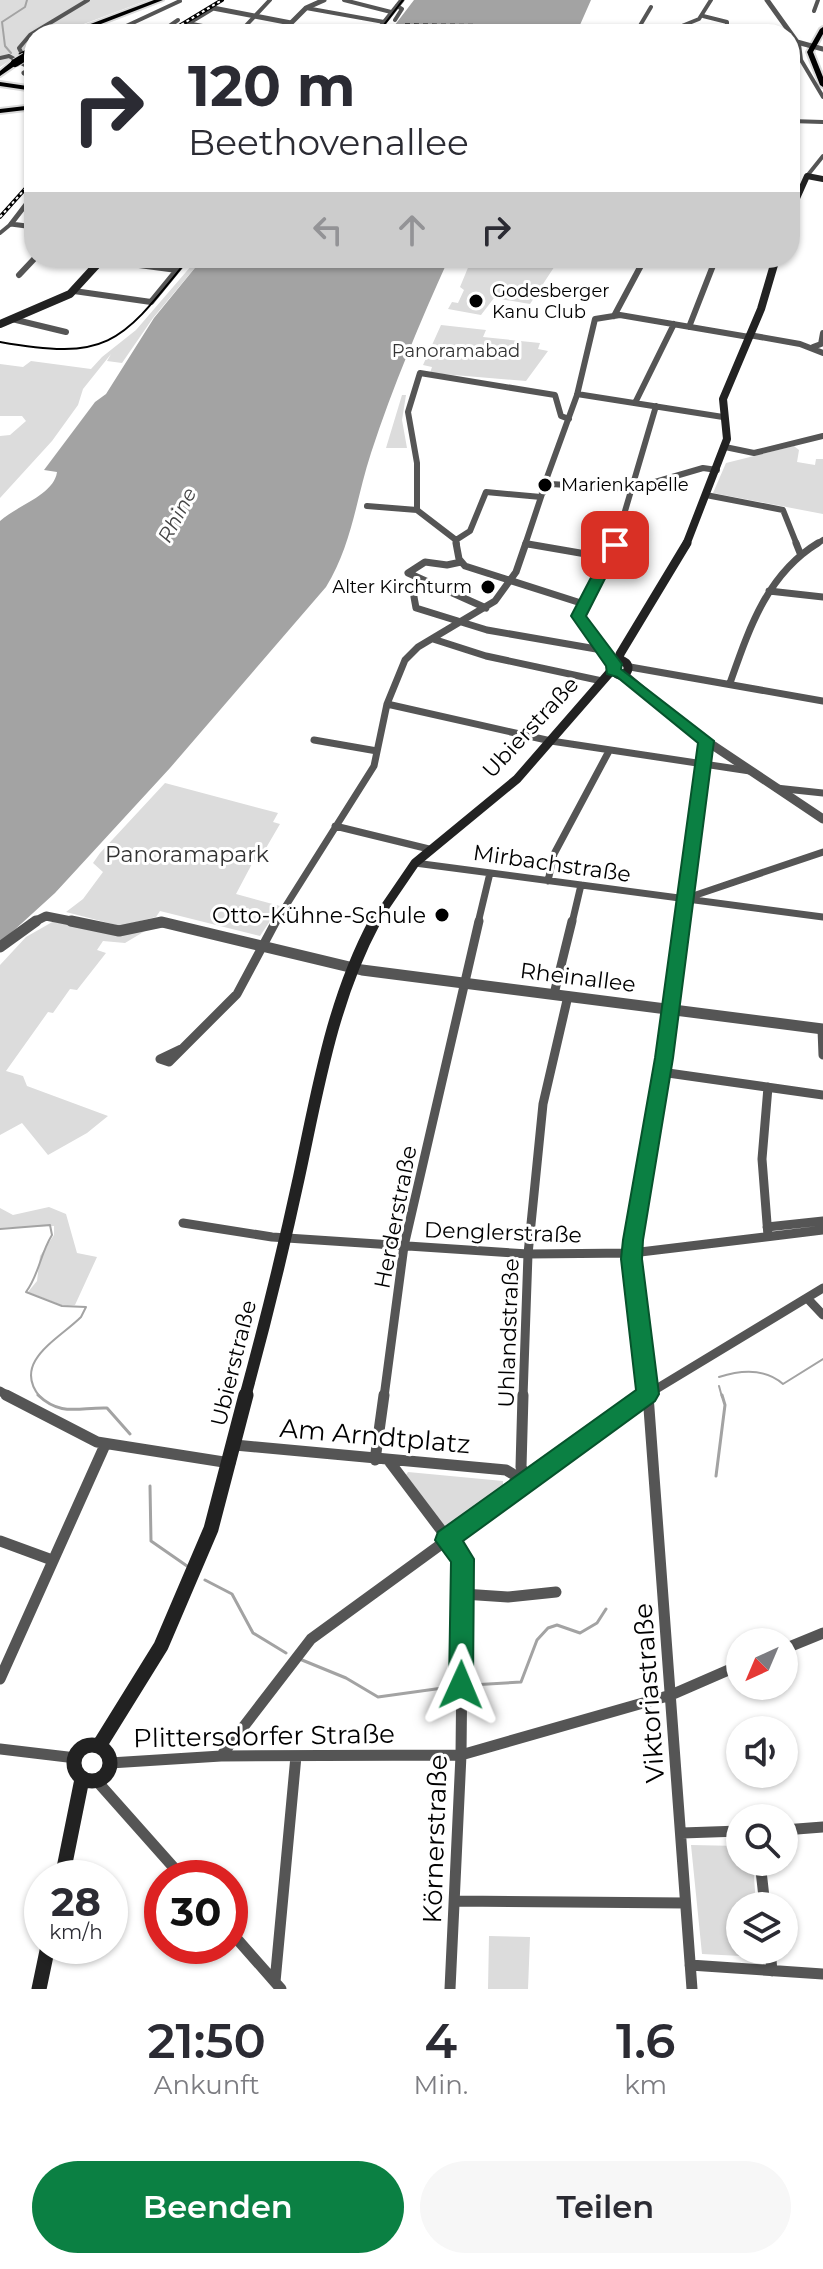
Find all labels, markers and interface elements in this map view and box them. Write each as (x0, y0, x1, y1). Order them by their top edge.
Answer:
text: 120 m (188, 52, 356, 120)
icon: right (56, 56, 160, 160)
text: Beethovenallee (188, 120, 469, 164)
icon: left (306, 208, 350, 252)
icon: ahead (390, 208, 434, 252)
icon: right (474, 208, 518, 252)
place label: Godesberger Kanu Club (492, 280, 610, 323)
marker: Godesberger Kanu Club (467, 292, 485, 310)
park label: Panoramabad (392, 340, 520, 362)
place label: Marienkapelle (561, 474, 689, 496)
marker: Marienkapelle (536, 476, 554, 494)
water label: Rhine (153, 483, 201, 547)
pin (581, 511, 649, 579)
icon: arrive (593, 523, 637, 567)
place label: Alter Kirchturm (332, 576, 472, 598)
marker: Alter Kirchturm (479, 578, 497, 596)
street label: Ubierstraße (477, 671, 584, 784)
street label: Mirbachstraße (471, 839, 633, 888)
park label: Panoramapark (105, 841, 270, 868)
place label: Otto-Kühne-Schule (212, 902, 426, 929)
marker: Otto-Kühne-Schule (433, 906, 451, 924)
street label: Rheinallee (519, 957, 637, 998)
street label: Herderstraße (368, 1143, 423, 1291)
street label: Denglerstraße (424, 1216, 582, 1249)
street label: Uhlandstraße (492, 1258, 525, 1408)
street label: Ubierstraße (205, 1297, 262, 1429)
street label: Am Arndtplatz (278, 1412, 472, 1460)
street label: Viktoriastraße (627, 1602, 671, 1784)
north arrow (726, 1628, 798, 1700)
map controls (726, 1628, 798, 1964)
position arrow (419, 1643, 503, 1727)
button: sound (726, 1716, 798, 1788)
street label: Plittersdorfer Straße (133, 1718, 395, 1754)
street label: Körnerstraße (416, 1754, 454, 1924)
button: search (726, 1804, 798, 1876)
speed limit sign: 30 (144, 1860, 248, 1964)
text: 28 (51, 1877, 101, 1926)
button: layers (726, 1892, 798, 1964)
text: km/h (49, 1920, 103, 1944)
text: 21:50 (148, 2012, 266, 2070)
text: 4 (425, 2012, 457, 2070)
text: 1.6 (616, 2012, 675, 2070)
text: Ankunft (154, 2069, 260, 2101)
text: Min. (413, 2069, 468, 2101)
text: km (624, 2069, 667, 2101)
button: Beenden (32, 2161, 404, 2253)
button: Teilen (420, 2161, 791, 2253)

